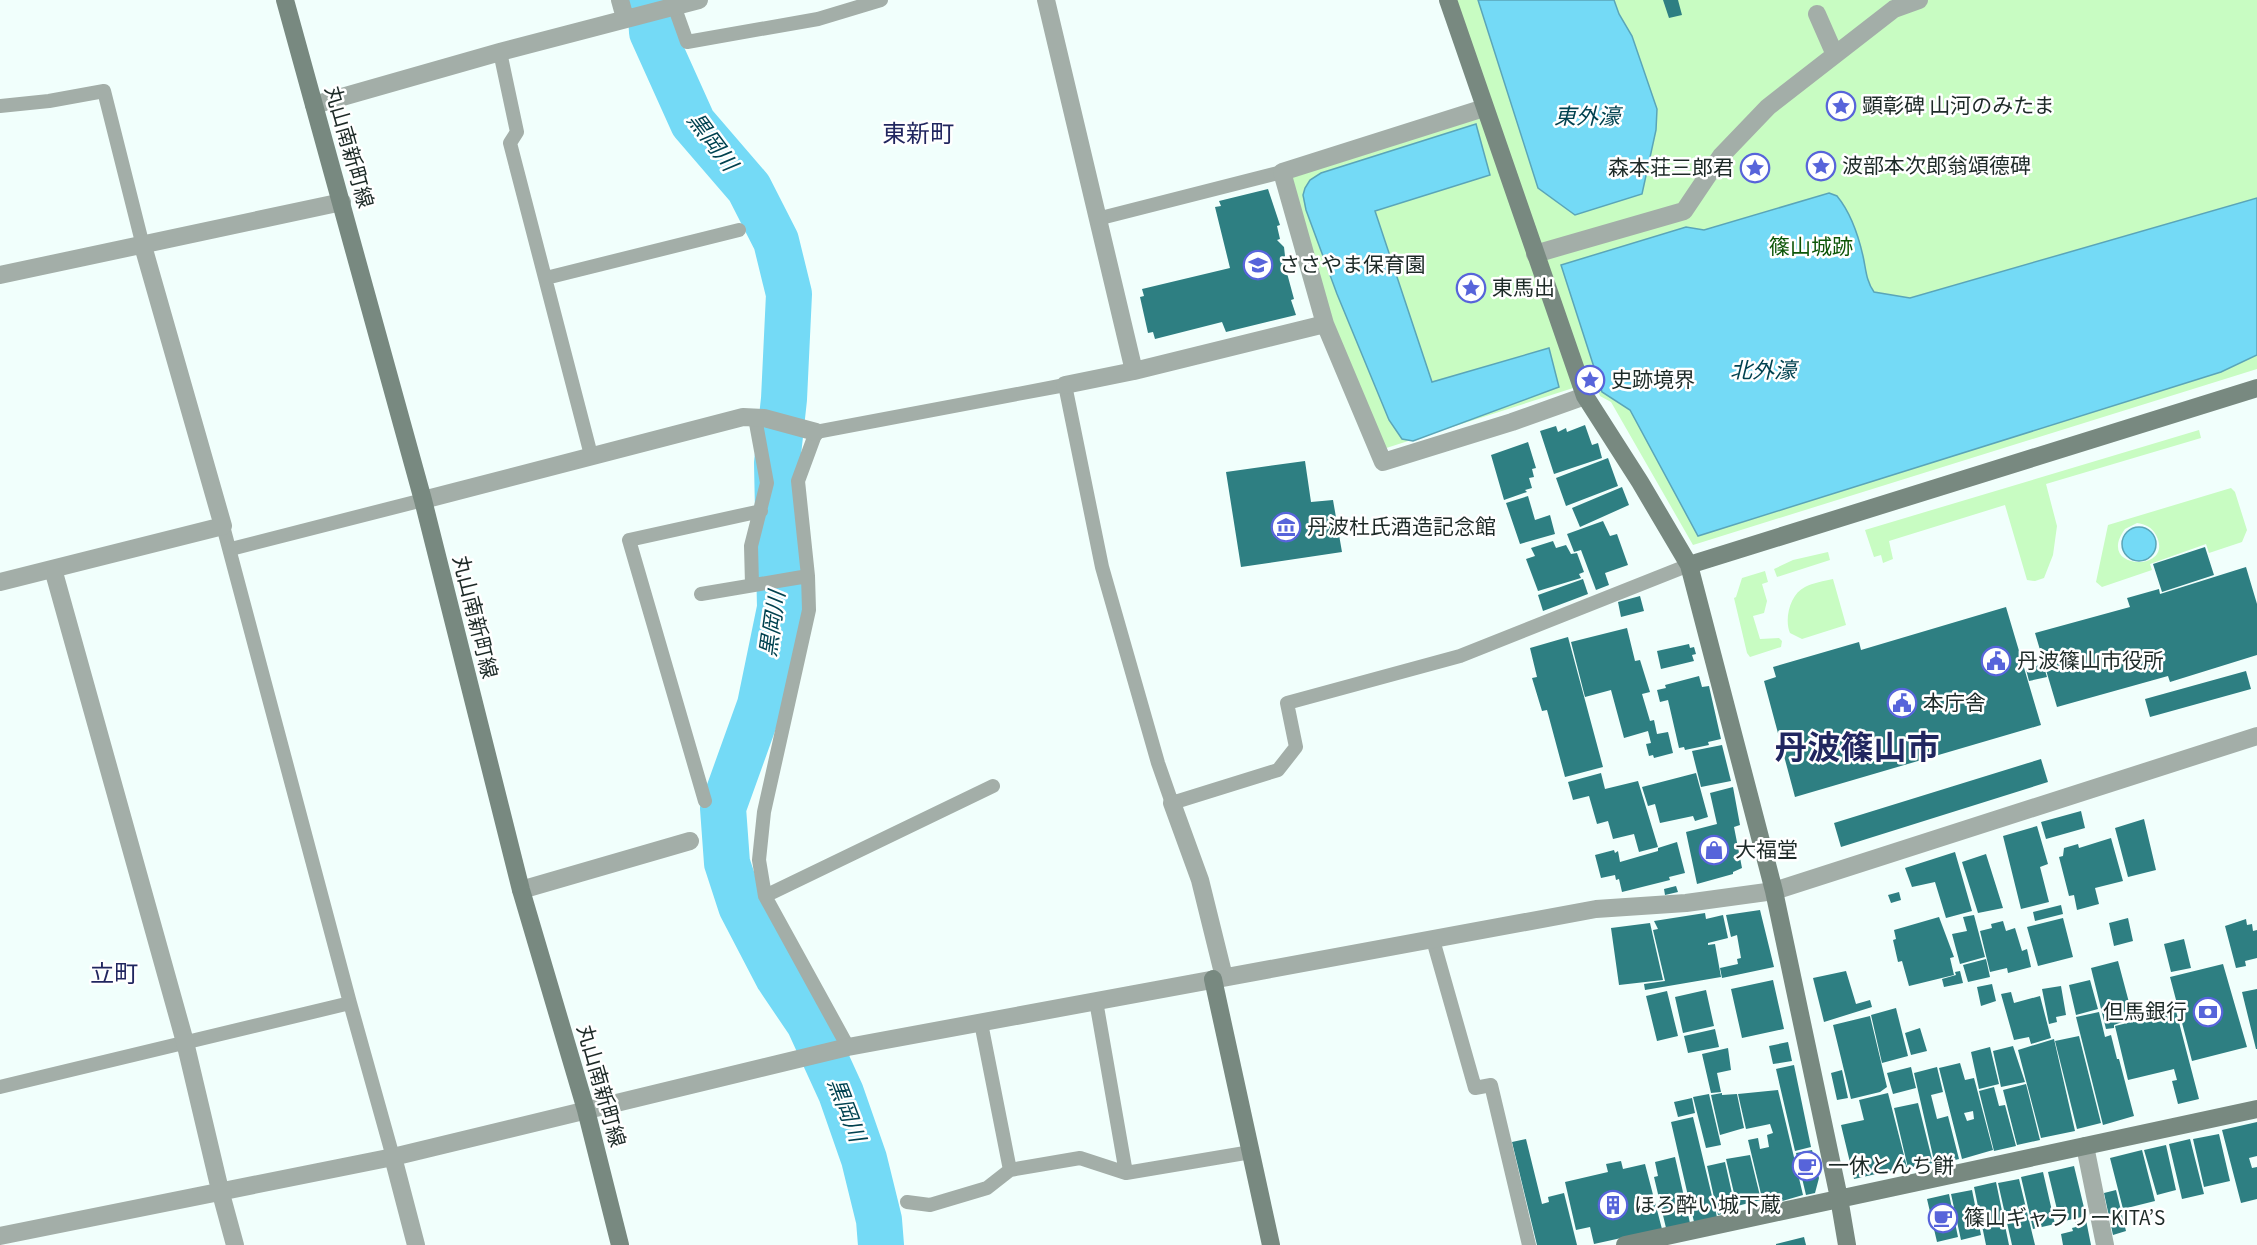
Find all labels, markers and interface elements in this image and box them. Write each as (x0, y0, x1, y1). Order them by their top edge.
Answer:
street label: 丸山南新町線 (317, 82, 381, 212)
place icon: 顕彰碑 山河のみたま (1825, 90, 1857, 122)
place label: 顕彰碑 山河のみたま (1862, 91, 2055, 121)
water label: 東外濠 (1554, 101, 1624, 133)
water label: 黒岡川 (679, 106, 746, 180)
district label: 東新町 (882, 117, 954, 152)
place icon: 波部本次郎翁頌德碑 (1805, 150, 1837, 182)
place label: 波部本次郎翁頌德碑 (1842, 151, 2031, 181)
place icon: 森本荘三郎君 (1739, 152, 1771, 184)
place label: 森本荘三郎君 (1608, 153, 1734, 183)
park label: 篠山城跡 (1769, 232, 1853, 262)
school or university icon: ささやま保育園 (1242, 249, 1274, 281)
place label: ささやま保育園 (1279, 250, 1426, 280)
place icon: 東馬出 (1455, 272, 1487, 304)
place label: 東馬出 (1492, 273, 1555, 303)
water label: 北外濠 (1730, 355, 1800, 387)
place icon: 史跡境界 (1574, 364, 1606, 396)
place label: 史跡境界 (1611, 365, 1695, 395)
museum icon: 丹波杜氏酒造記念館 (1270, 511, 1302, 543)
place label: 丹波杜氏酒造記念館 (1307, 512, 1496, 542)
street label: 丸山南新町線 (445, 552, 505, 682)
water label: 黒岡川 (753, 587, 794, 659)
public building icon: 丹波篠山市役所 (1980, 645, 2012, 677)
place label: 丹波篠山市役所 (2017, 646, 2164, 676)
public building icon: 本庁舎 (1886, 687, 1918, 719)
place label: 本庁舎 (1923, 688, 1986, 718)
district label: 丹波篠山市 (1775, 725, 1940, 772)
shop icon: 大福堂 (1698, 834, 1730, 866)
place label: 大福堂 (1735, 835, 1798, 865)
district label: 立町 (90, 957, 138, 992)
bank icon: 但馬銀行 (2192, 996, 2224, 1028)
place label: 但馬銀行 (2103, 997, 2187, 1027)
street label: 丸山南新町線 (569, 1021, 633, 1151)
water label: 黒岡川 (819, 1073, 873, 1148)
cafe icon: 一休とんち餅 (1791, 1150, 1823, 1182)
place label: 一休とんち餅 (1828, 1151, 1954, 1181)
building icon: ほろ酔い城下蔵 (1597, 1189, 1629, 1221)
place label: ほろ酔い城下蔵 (1634, 1190, 1781, 1220)
cafe icon: 篠山ギャラリーKITA’S (1927, 1202, 1959, 1234)
place label: 篠山ギャラリーKITA’S (1964, 1203, 2165, 1233)

